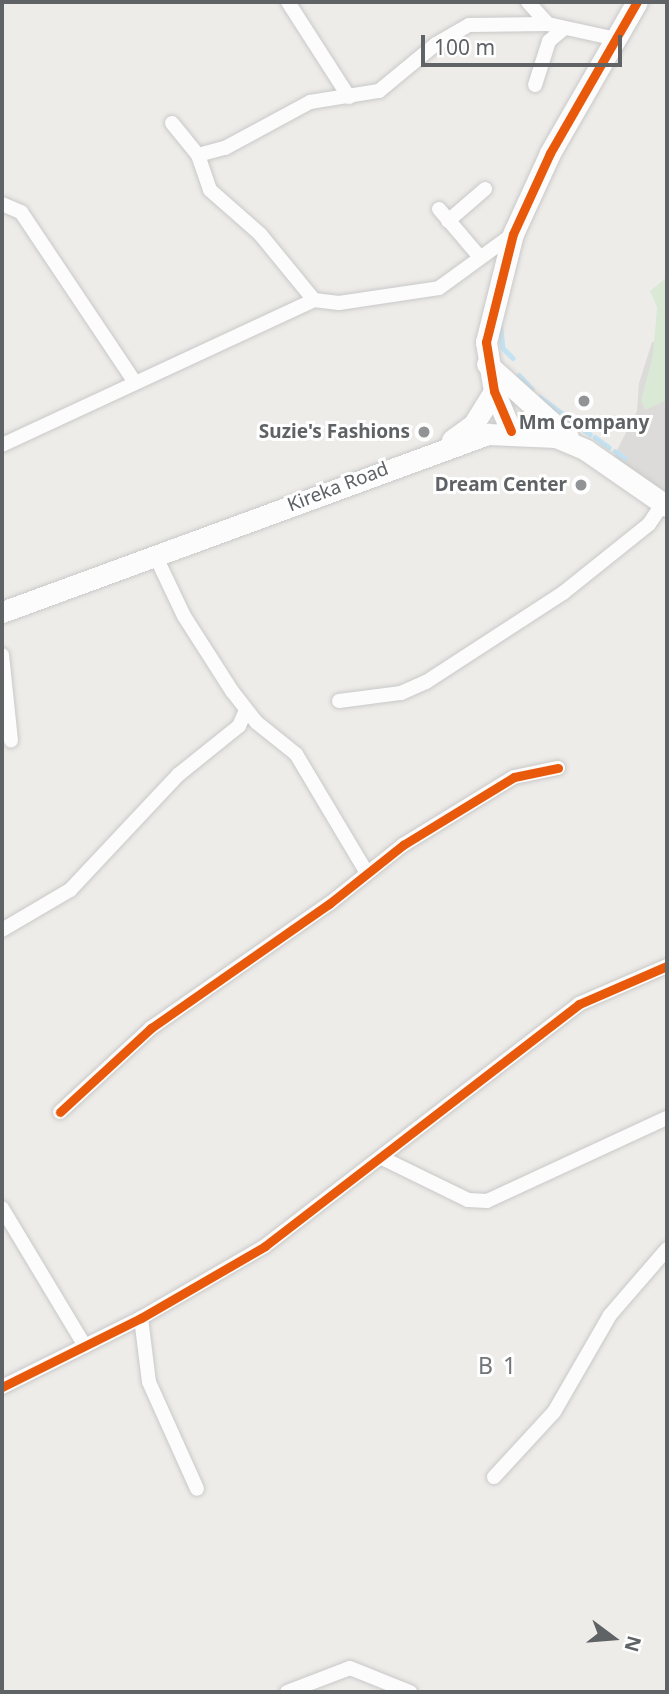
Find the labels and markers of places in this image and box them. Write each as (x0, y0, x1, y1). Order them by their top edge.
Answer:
marker: Mm Company (576, 393, 592, 409)
place label: Mm Company (519, 412, 649, 434)
place label: Suzie's Fashions (259, 421, 410, 443)
marker: Suzie's Fashions (416, 424, 432, 440)
place label: Dream Center (435, 474, 567, 496)
marker: Dream Center (573, 477, 589, 493)

